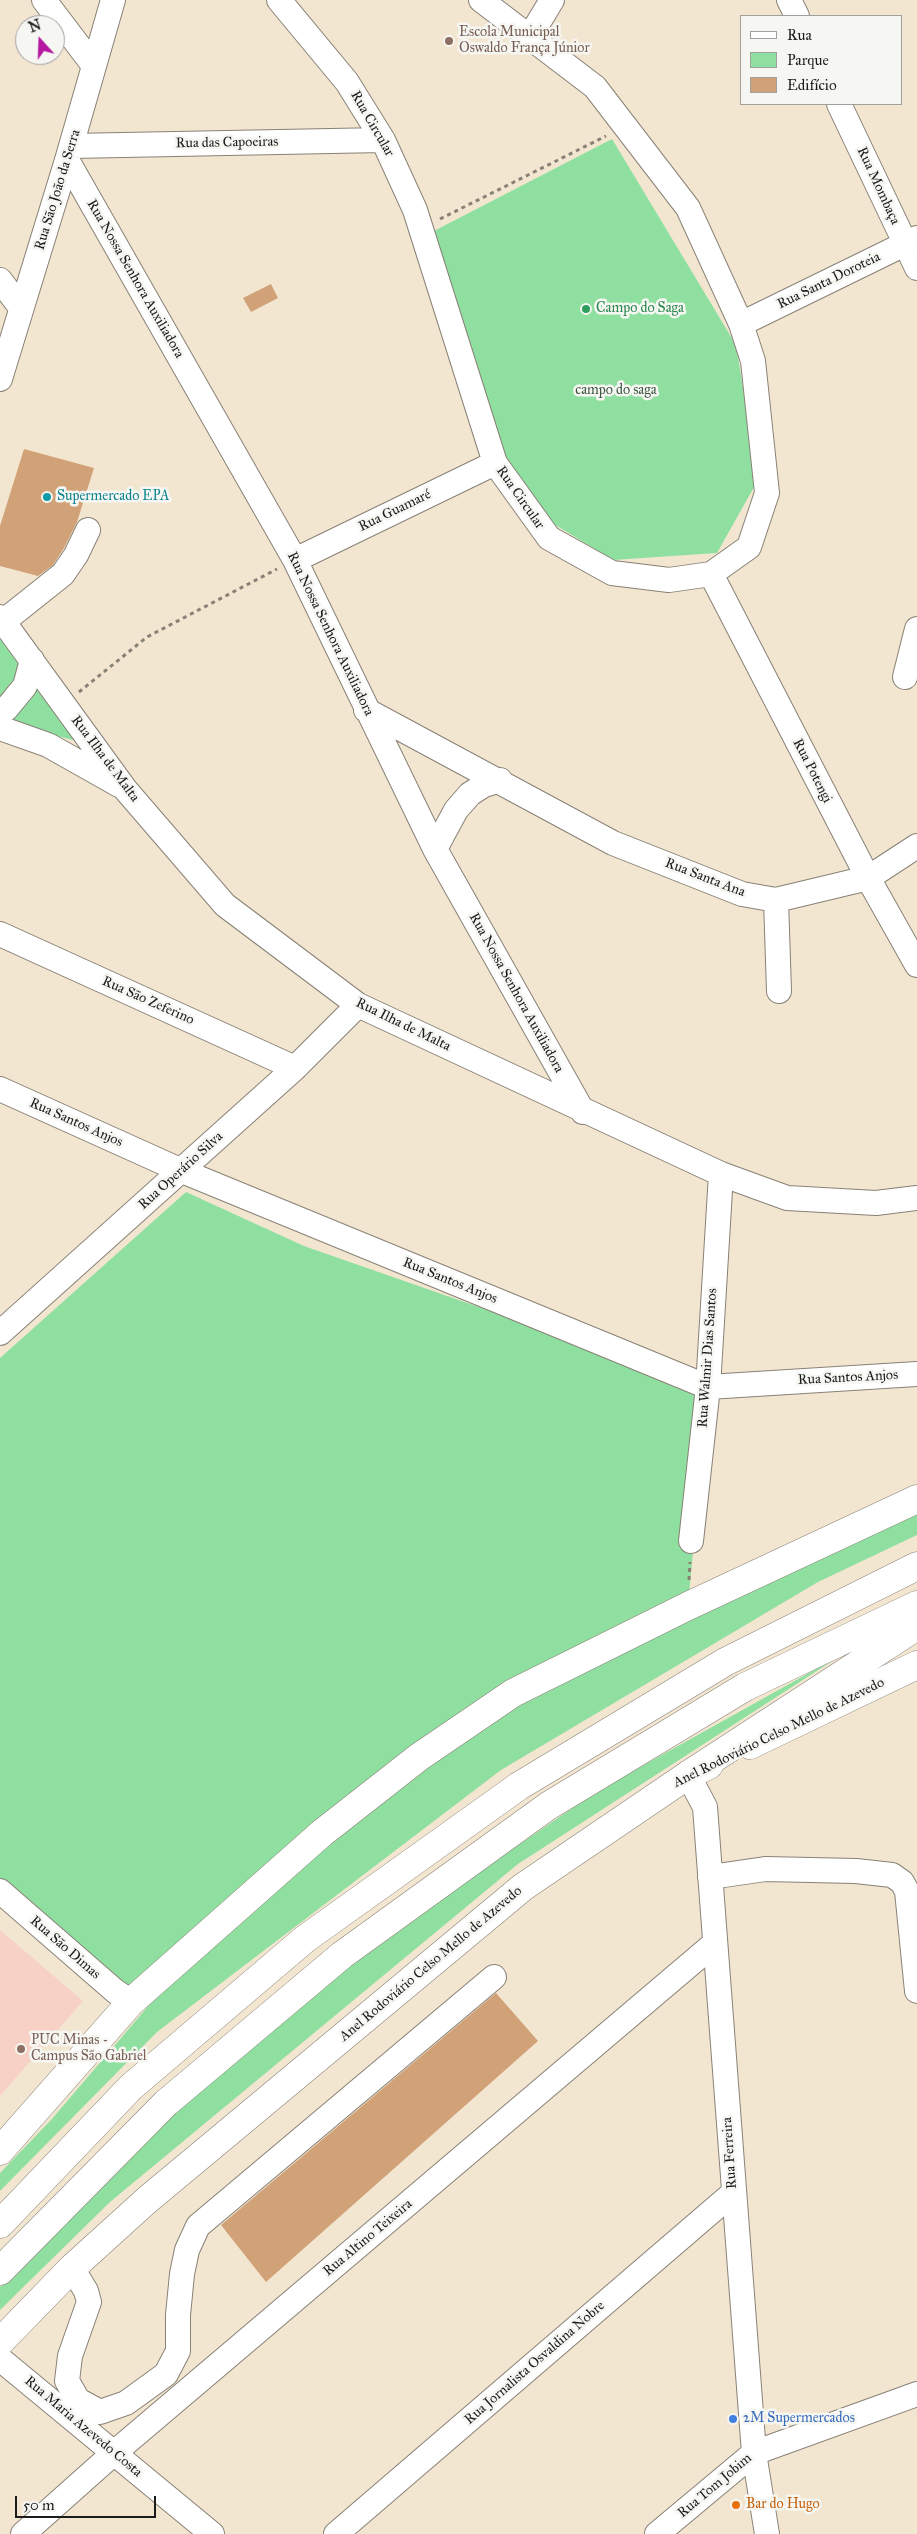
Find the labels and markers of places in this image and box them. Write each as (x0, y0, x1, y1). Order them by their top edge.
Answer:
place label: Escola Municipal Oswaldo França Júnior (459, 25, 590, 58)
marker: Escola Municipal Oswaldo França Júnior (443, 35, 455, 47)
place label: Campo do Saga (596, 301, 684, 317)
marker: Campo do Saga (580, 303, 592, 315)
place label: Supermercado EPA (57, 489, 169, 505)
marker: Supermercado EPA (41, 491, 53, 503)
place label: PUC Minas - Campus São Gabriel (31, 2033, 146, 2066)
marker: PUC Minas - Campus São Gabriel (15, 2043, 27, 2055)
place label: 2M Supermercados (743, 2411, 855, 2427)
marker: 2M Supermercados (727, 2413, 739, 2425)
place label: Bar do Hugo (746, 2497, 820, 2513)
marker: Bar do Hugo (730, 2499, 742, 2511)

